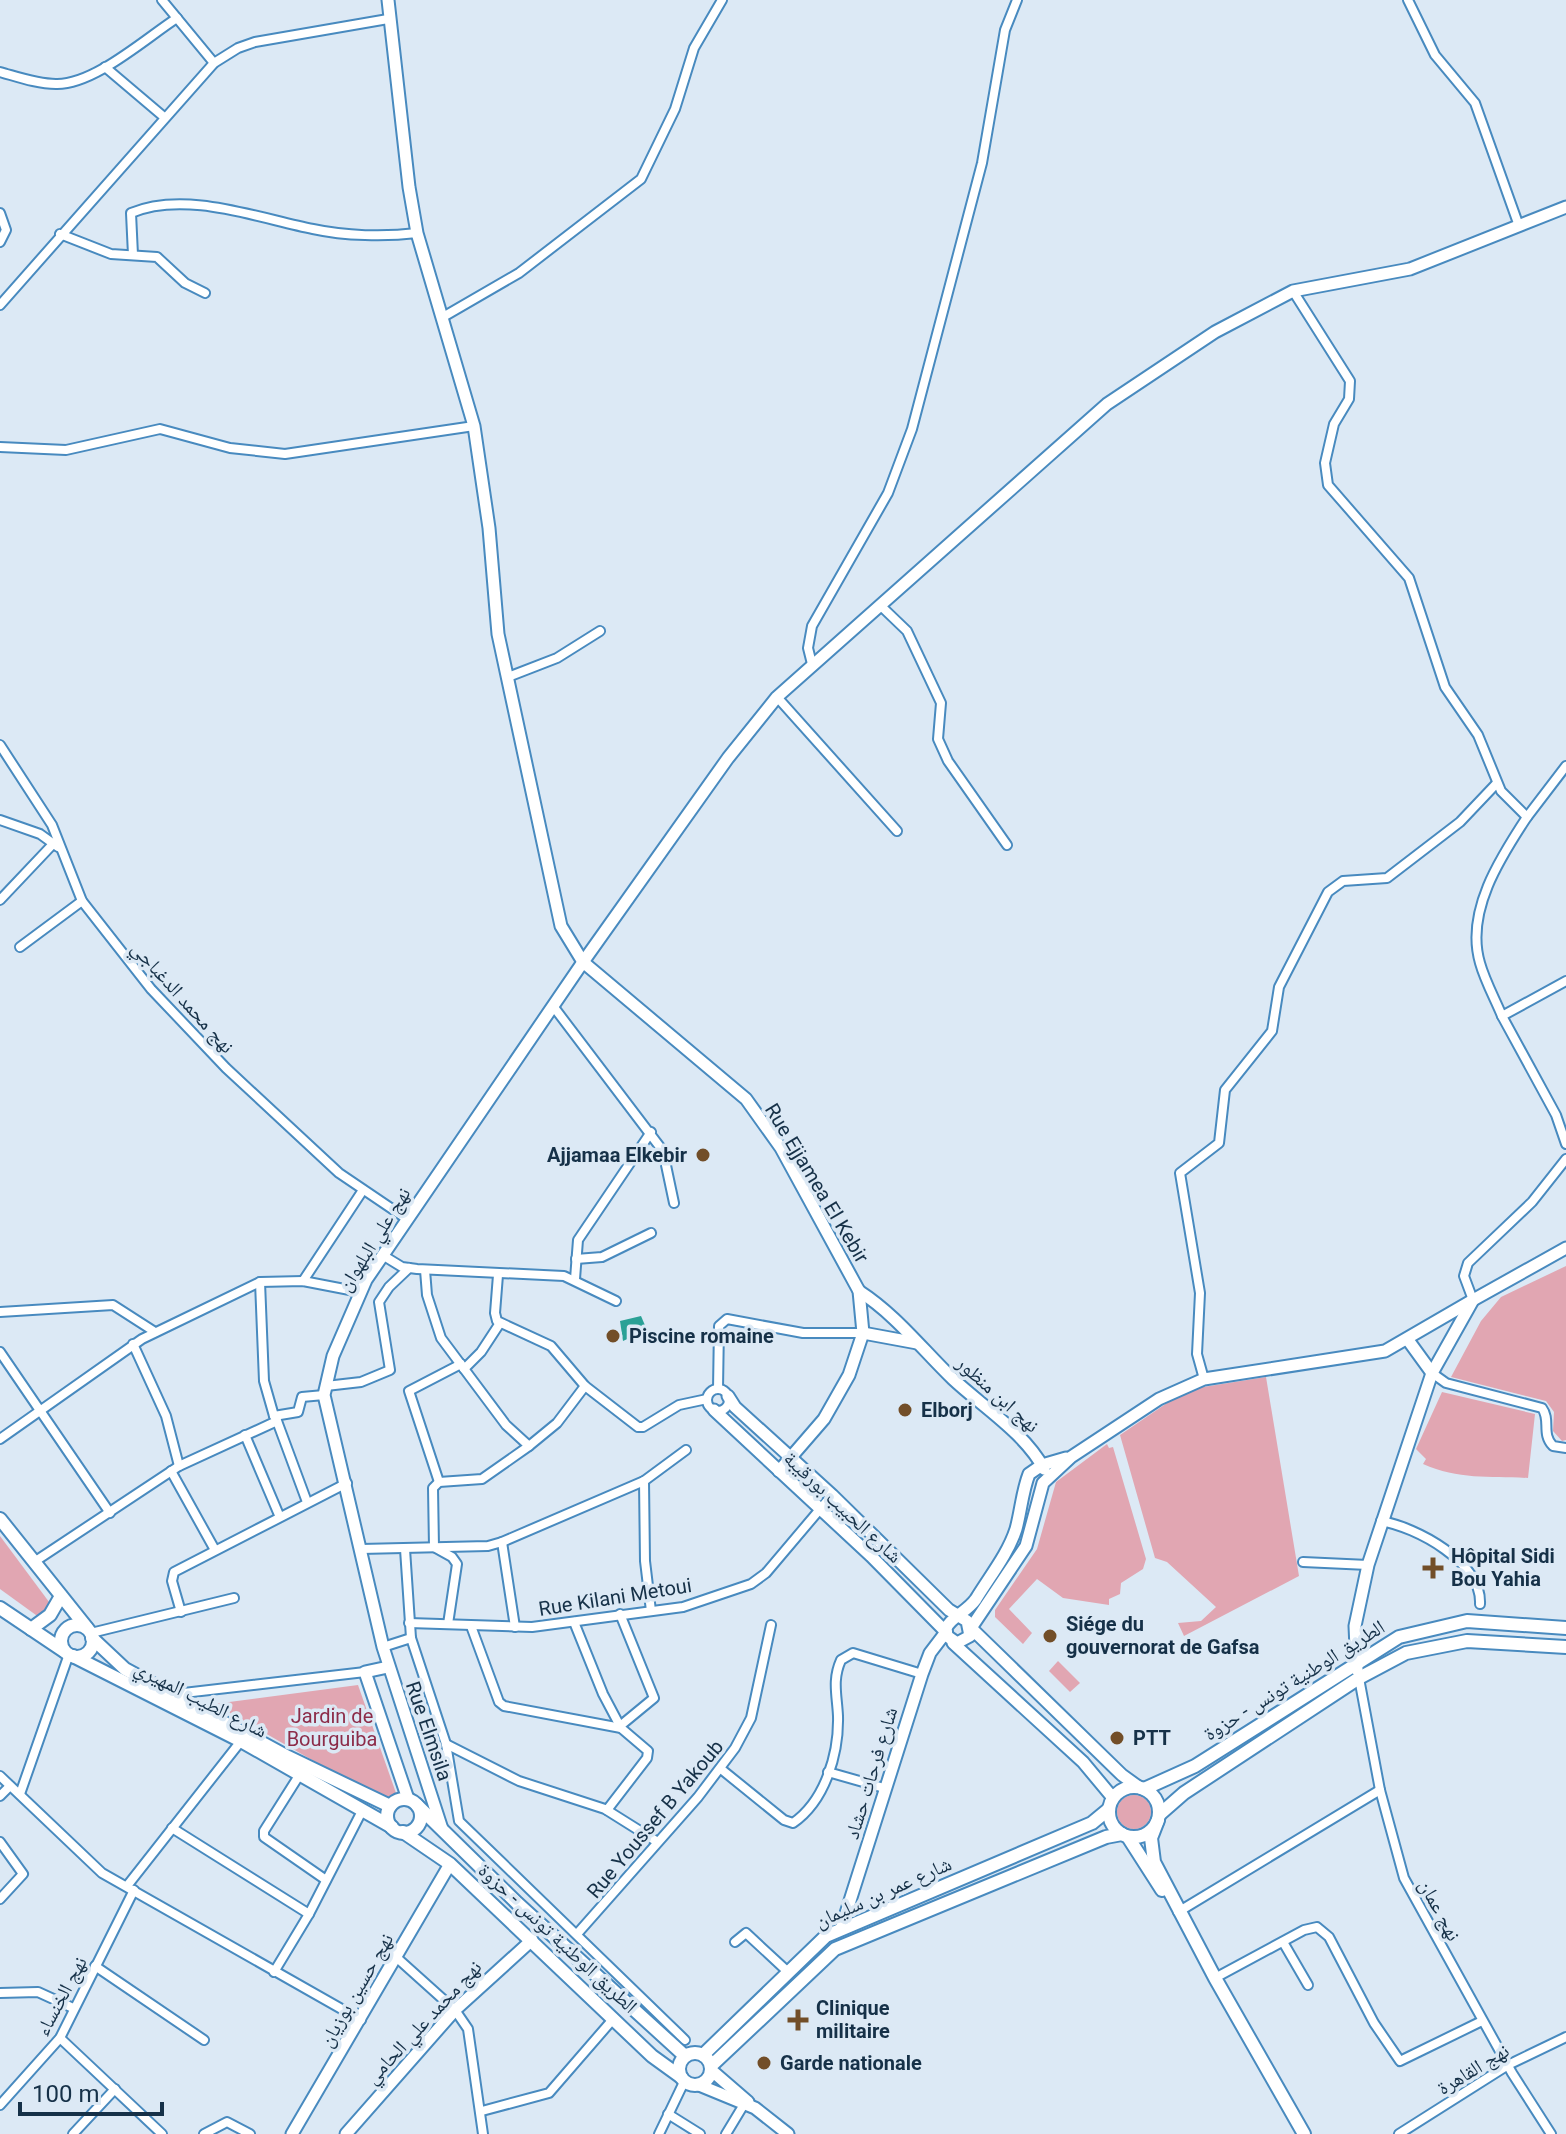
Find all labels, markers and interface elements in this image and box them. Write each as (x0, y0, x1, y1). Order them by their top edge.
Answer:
street label: نهج محمد الدغباجي (123, 936, 240, 1061)
street label: Rue Ejjamea El Kebir (760, 1099, 874, 1267)
place label: Ajjamaa Elkebir (547, 1143, 688, 1167)
marker: Ajjamaa Elkebir (694, 1146, 712, 1164)
street label: نهج علي البلهوان (332, 1182, 419, 1298)
place label: Piscine romaine (629, 1324, 774, 1348)
marker: Piscine romaine (604, 1327, 622, 1345)
street label: نهج ابن منظور (950, 1350, 1044, 1438)
place label: Elborj (921, 1398, 973, 1422)
marker: Elborj (896, 1401, 914, 1419)
street label: شارع الحبيب بورقيبة (778, 1446, 907, 1569)
place label: Hôpital Sidi Bou Yahia (1451, 1544, 1555, 1591)
marker: Hôpital Sidi Bou Yahia (1422, 1557, 1444, 1579)
street label: Rue Kilani Metoui (537, 1573, 693, 1621)
place label: Siége du gouvernorat de Gafsa (1066, 1612, 1260, 1659)
street label: الطريق الوطنية تونس - حزوة (1199, 1615, 1389, 1745)
marker: Siége du gouvernorat de Gafsa (1041, 1627, 1059, 1645)
street label: شارع الطيب المهيري (129, 1655, 271, 1746)
street label: Rue Elmsila (401, 1678, 457, 1784)
park label: Jardin de Bourguiba (287, 1704, 377, 1751)
street label: شارع فرحات حشاد (840, 1704, 903, 1842)
place label: PTT (1133, 1726, 1171, 1750)
marker: PTT (1108, 1729, 1126, 1747)
street label: Rue Youssef B Yakoub (582, 1735, 728, 1903)
street label: شارع عمر بن سليمان (811, 1851, 955, 1934)
street label: الطريق الوطنية تونس - حزوة (473, 1858, 643, 2018)
street label: نهج عمان (1413, 1875, 1466, 1945)
street label: نهج حسين بوزيان (314, 1929, 399, 2052)
street label: نهج الخنساء (30, 1952, 93, 2040)
street label: نهج محمد علي الحامي (359, 1955, 489, 2092)
place label: Clinique militaire (816, 1996, 890, 2043)
marker: Clinique militaire (787, 2009, 809, 2031)
street label: نهج القاهرة (1433, 2038, 1514, 2101)
place label: Garde nationale (780, 2051, 922, 2075)
marker: Garde nationale (755, 2054, 773, 2072)
scale bar (20, 2066, 162, 2116)
text: 100 m (32, 2080, 99, 2108)

